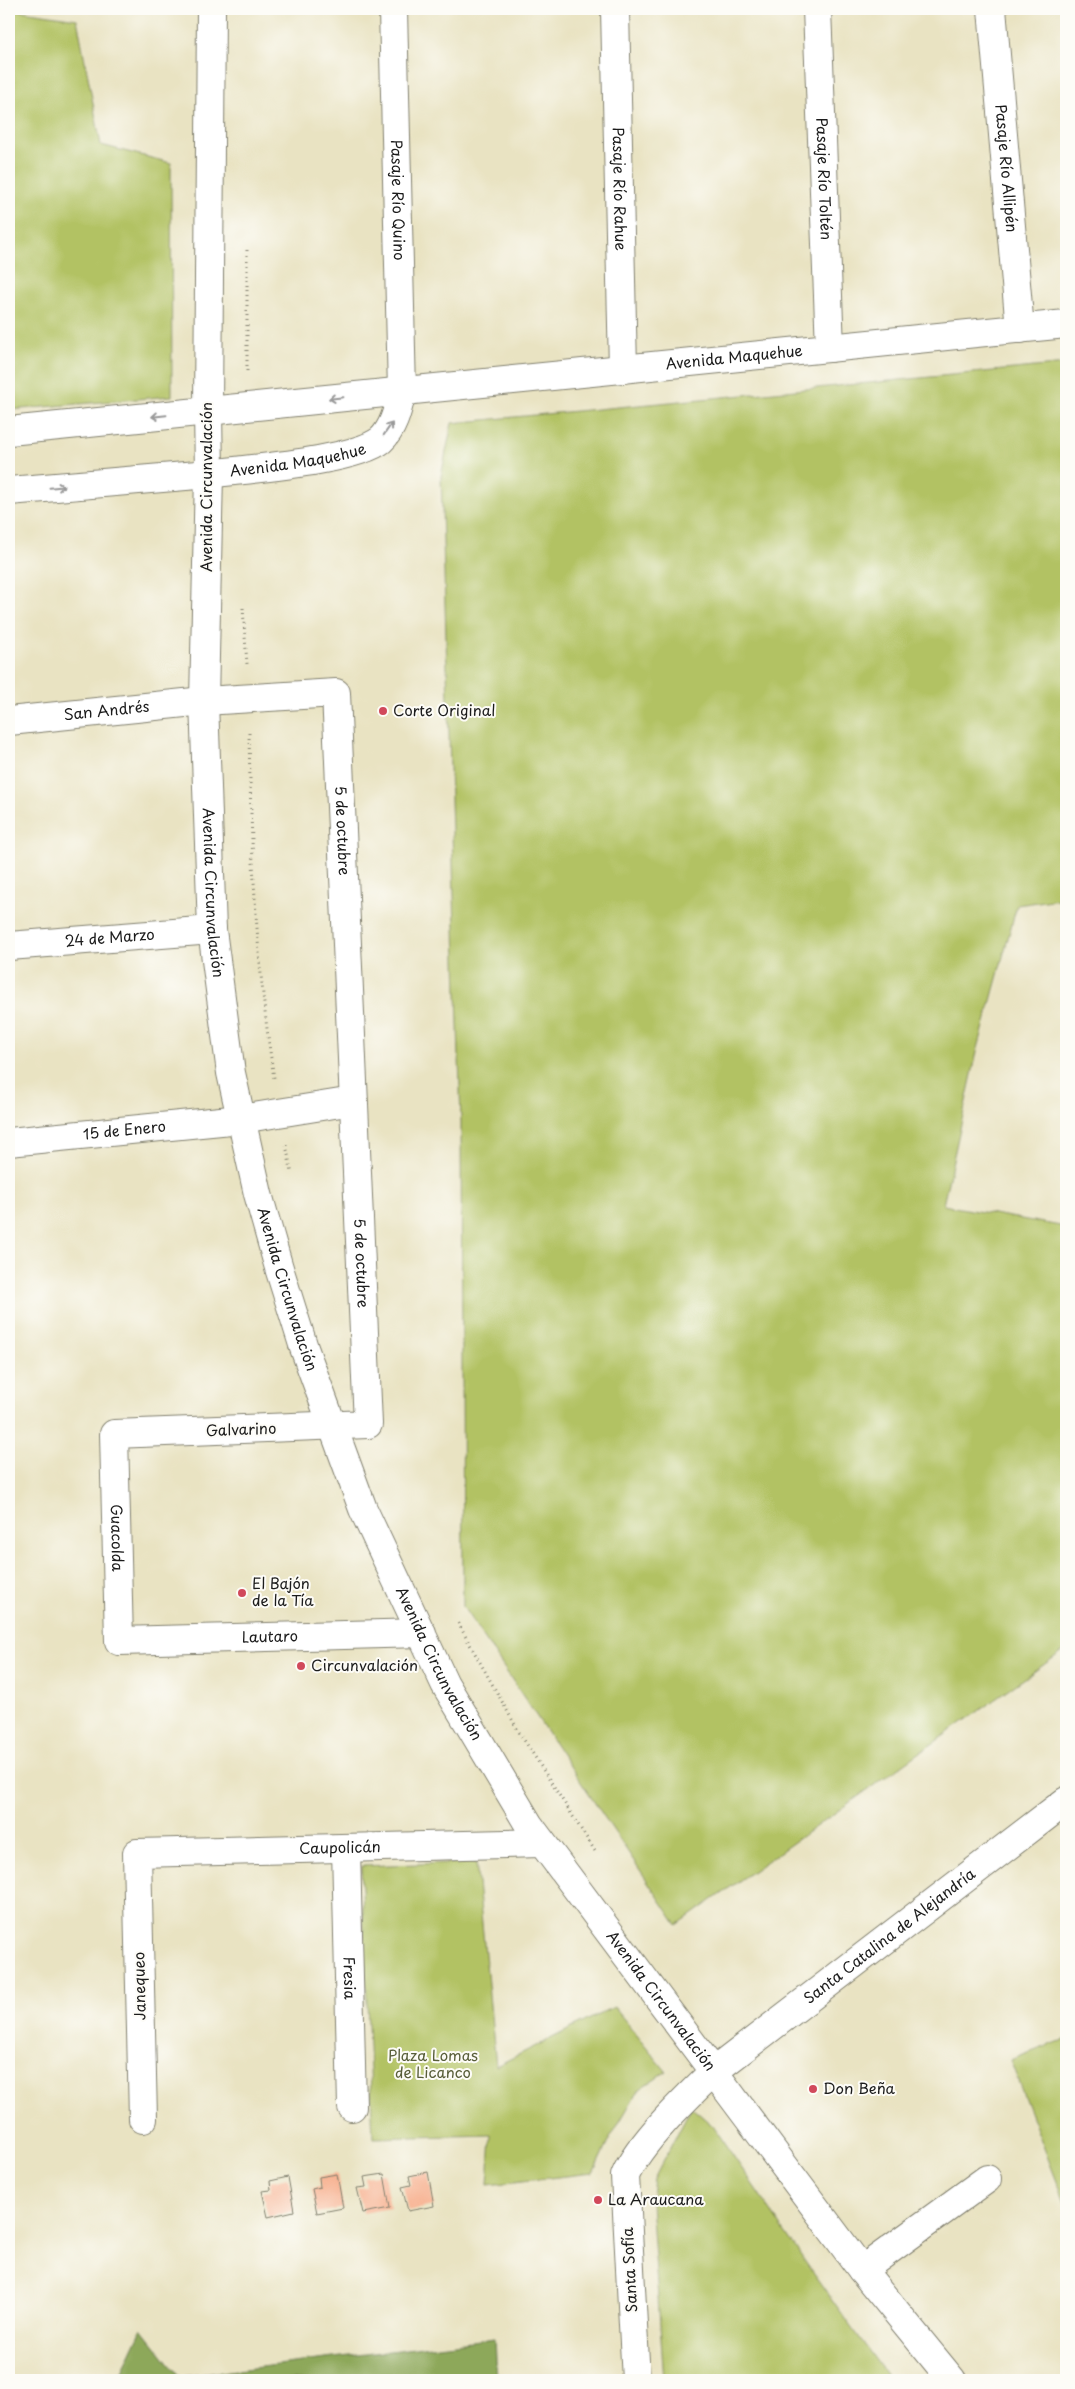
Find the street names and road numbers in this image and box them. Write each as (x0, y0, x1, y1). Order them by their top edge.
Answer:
street label: Pasaje Río Allipén (990, 103, 1024, 233)
street label: Pasaje Río Toltén (811, 117, 839, 241)
street label: Pasaje Río Rahue (608, 127, 633, 251)
street label: Pasaje Río Quino (386, 139, 412, 261)
street label: Avenida Maquehue (665, 338, 804, 375)
street label: Avenida Circunvalación (194, 402, 217, 572)
street label: Avenida Maquehue (229, 436, 369, 481)
street label: San Andrés (62, 694, 150, 725)
street label: 5 de octubre (330, 785, 357, 876)
street label: Avenida Circunvalación (198, 807, 231, 979)
street label: 24 de Marzo (64, 922, 155, 952)
street label: 15 de Enero (82, 1114, 167, 1145)
street label: Avenida Circunvalación (252, 1204, 324, 1374)
street label: 5 de octubre (349, 1218, 376, 1308)
street label: Galvarino (205, 1416, 277, 1441)
street label: Guacolda (106, 1504, 130, 1573)
street label: Avenida Circunvalación (391, 1582, 489, 1744)
street label: Lautaro (241, 1623, 298, 1648)
street label: Caupolicán (299, 1834, 381, 1859)
street label: Santa Catalina de Alejandría (798, 1861, 980, 2009)
street label: Avenida Circunvalación (602, 1925, 722, 2075)
street label: Janequeo (126, 1952, 151, 2020)
street label: Fresia (339, 1956, 363, 2001)
street label: Santa Sofía (615, 2226, 642, 2313)

